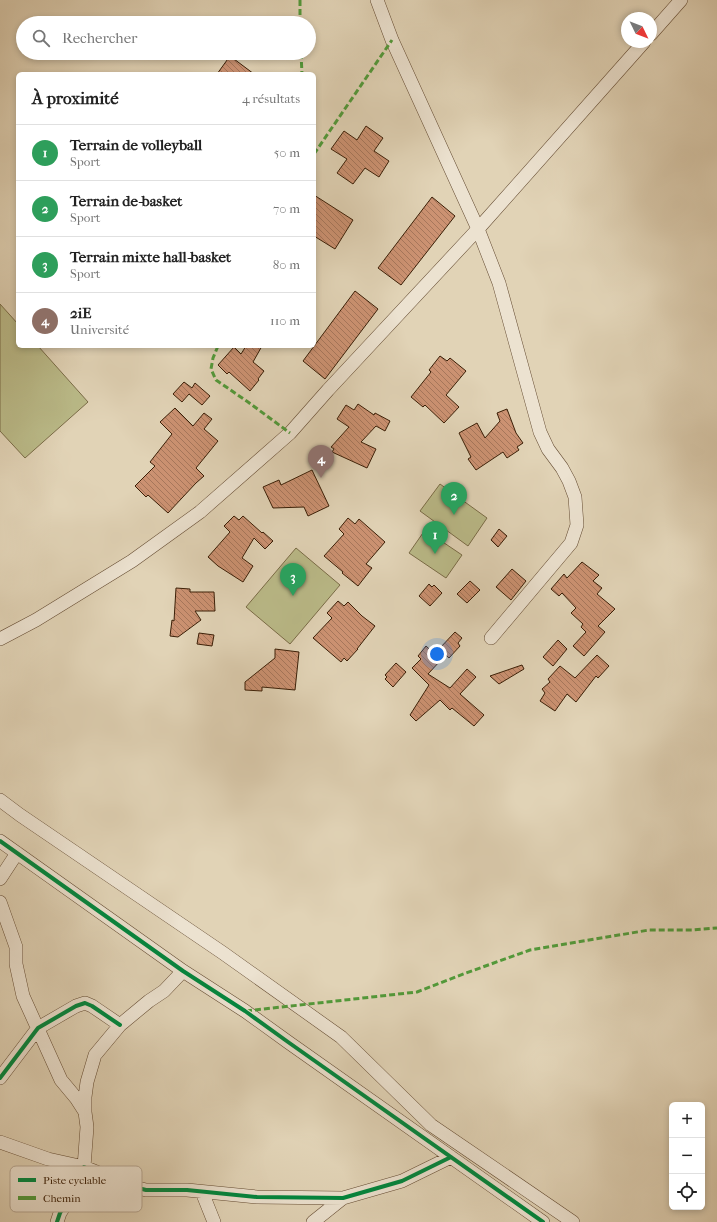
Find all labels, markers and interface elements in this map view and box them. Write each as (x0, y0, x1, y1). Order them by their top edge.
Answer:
north arrow (621, 12, 657, 48)
search box (16, 16, 316, 60)
icon: search (30, 27, 52, 49)
text: Rechercher (62, 29, 137, 47)
text: À proximité (32, 88, 119, 108)
text: 4 résultats (242, 91, 300, 106)
text: Terrain de volleyball (70, 136, 202, 154)
text: 1 (43, 145, 47, 160)
text: 50 m (274, 145, 300, 160)
text: Sport (70, 154, 101, 169)
text: Terrain de-basket (70, 192, 182, 210)
text: 2 (42, 201, 48, 216)
text: 70 m (273, 201, 300, 216)
text: Sport (70, 210, 101, 225)
text: Terrain mixte hall-basket (70, 248, 231, 266)
text: 3 (42, 257, 48, 272)
text: 80 m (273, 257, 300, 272)
text: Sport (70, 266, 101, 281)
text: 2iE (70, 304, 91, 322)
text: 4 (41, 313, 49, 328)
text: 110 m (270, 313, 300, 328)
text: Université (70, 322, 129, 337)
pin: 4 (308, 445, 334, 478)
pin: 2 (441, 482, 467, 515)
pin: 1 (422, 521, 448, 554)
pin: 3 (280, 563, 306, 596)
your location (427, 644, 447, 664)
map controls (669, 1102, 705, 1210)
button: + (669, 1102, 705, 1138)
button: − (669, 1138, 705, 1174)
legend (10, 1166, 142, 1212)
text: Piste cyclable (43, 1174, 107, 1187)
button: locate (669, 1174, 705, 1210)
text: Chemin (43, 1192, 81, 1205)

